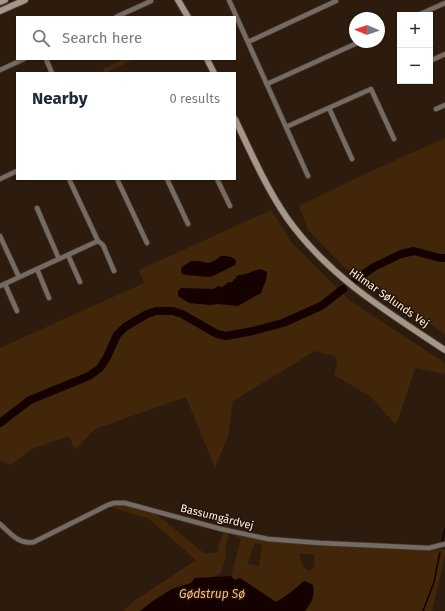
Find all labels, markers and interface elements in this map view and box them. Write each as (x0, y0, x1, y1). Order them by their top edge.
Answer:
north arrow (349, 12, 385, 48)
map controls (397, 12, 433, 84)
button: + (397, 12, 433, 48)
search box (16, 16, 236, 60)
icon: search (30, 27, 52, 49)
text: Search here (62, 29, 142, 47)
button: − (397, 48, 433, 84)
text: Nearby (32, 88, 87, 109)
text: 0 results (169, 91, 220, 106)
street label: Hilmar Sølunds Vej (347, 266, 431, 330)
street label: Bassumgårdvej (179, 502, 255, 532)
water label: Gødstrup Sø (179, 587, 245, 601)

